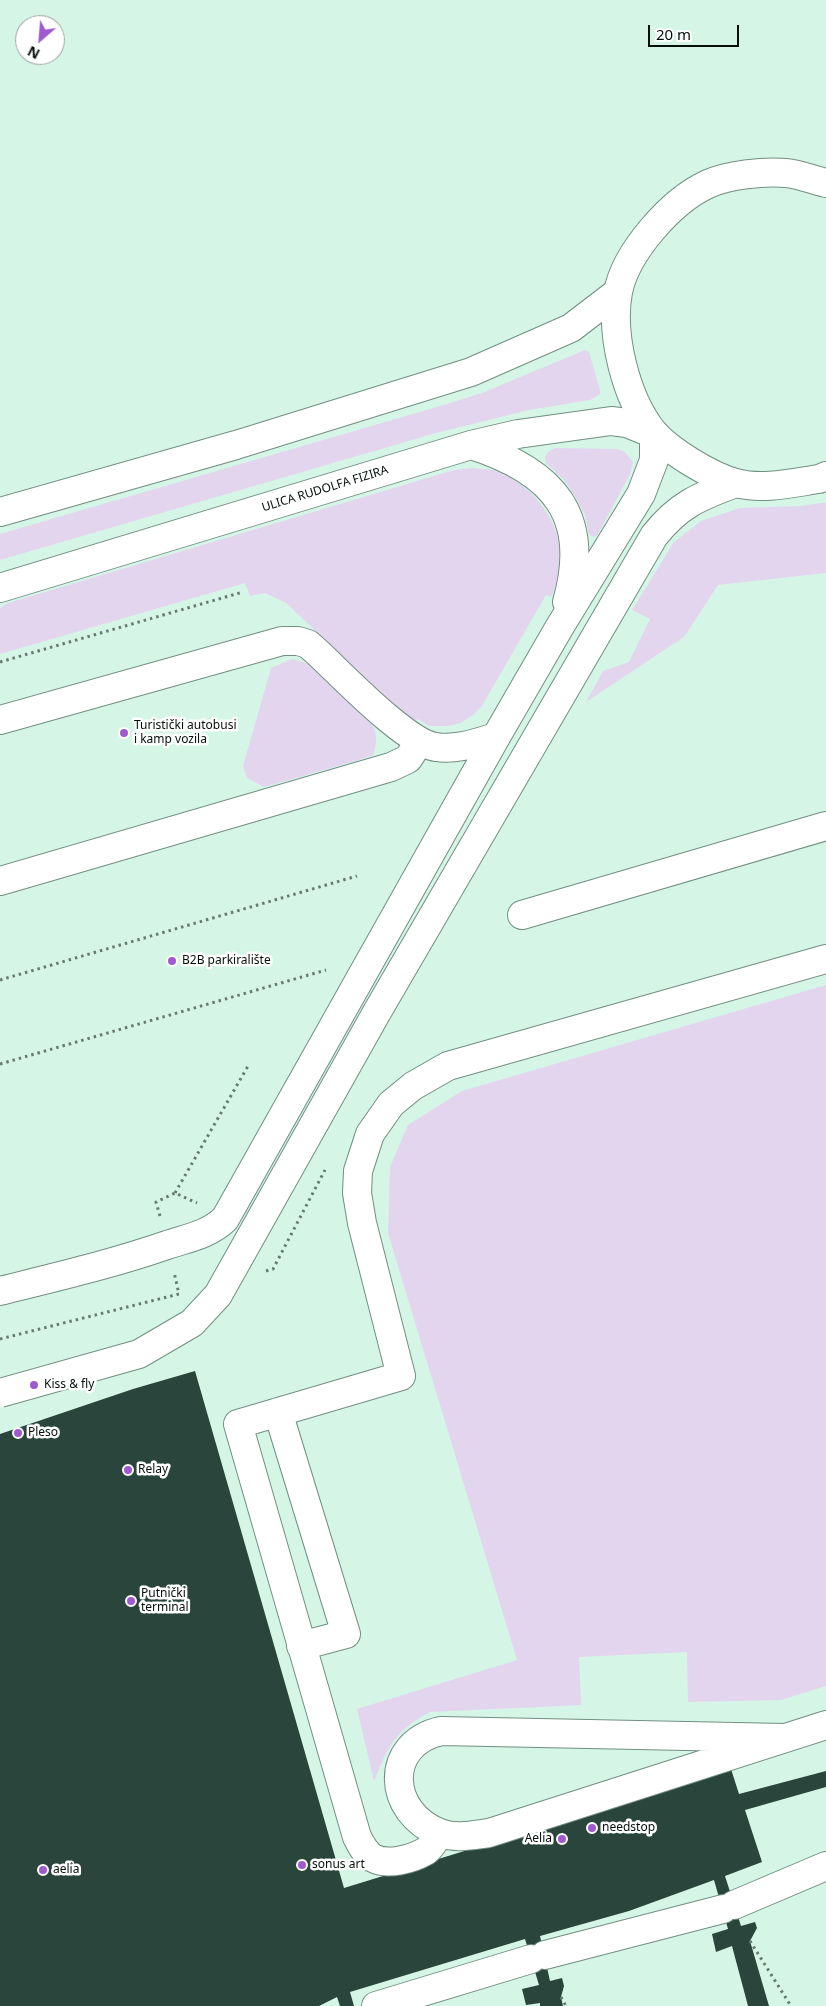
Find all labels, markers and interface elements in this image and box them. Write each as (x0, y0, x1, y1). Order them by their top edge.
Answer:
north arrow (15, 15, 65, 65)
scale bar (651, 15, 742, 47)
text: 20 m (656, 24, 691, 44)
text: N (24, 42, 43, 64)
street label: ULICA RUDOLFA FIZIRA (260, 463, 390, 515)
place label: Turistički autobusi i kamp vozila (134, 719, 236, 747)
marker: Turistički autobusi i kamp vozila (118, 727, 130, 739)
place label: B2B parkiralište (182, 954, 271, 968)
marker: B2B parkiralište (166, 955, 178, 967)
place label: Kiss & fly (44, 1378, 94, 1392)
marker: Kiss & fly (28, 1379, 40, 1391)
place label: Pleso (28, 1426, 58, 1440)
marker: Pleso (12, 1427, 24, 1439)
place label: Relay (138, 1463, 168, 1477)
marker: Relay (122, 1464, 134, 1476)
place label: Putnički terminal (141, 1587, 189, 1615)
marker: Putnički terminal (125, 1595, 137, 1607)
place label: needstop (602, 1821, 655, 1835)
marker: needstop (586, 1822, 598, 1834)
place label: Aelia (525, 1832, 552, 1846)
marker: Aelia (556, 1833, 568, 1845)
place label: sonus art (312, 1858, 365, 1872)
marker: sonus art (296, 1859, 308, 1871)
place label: aelia (53, 1863, 79, 1877)
marker: aelia (37, 1864, 49, 1876)

